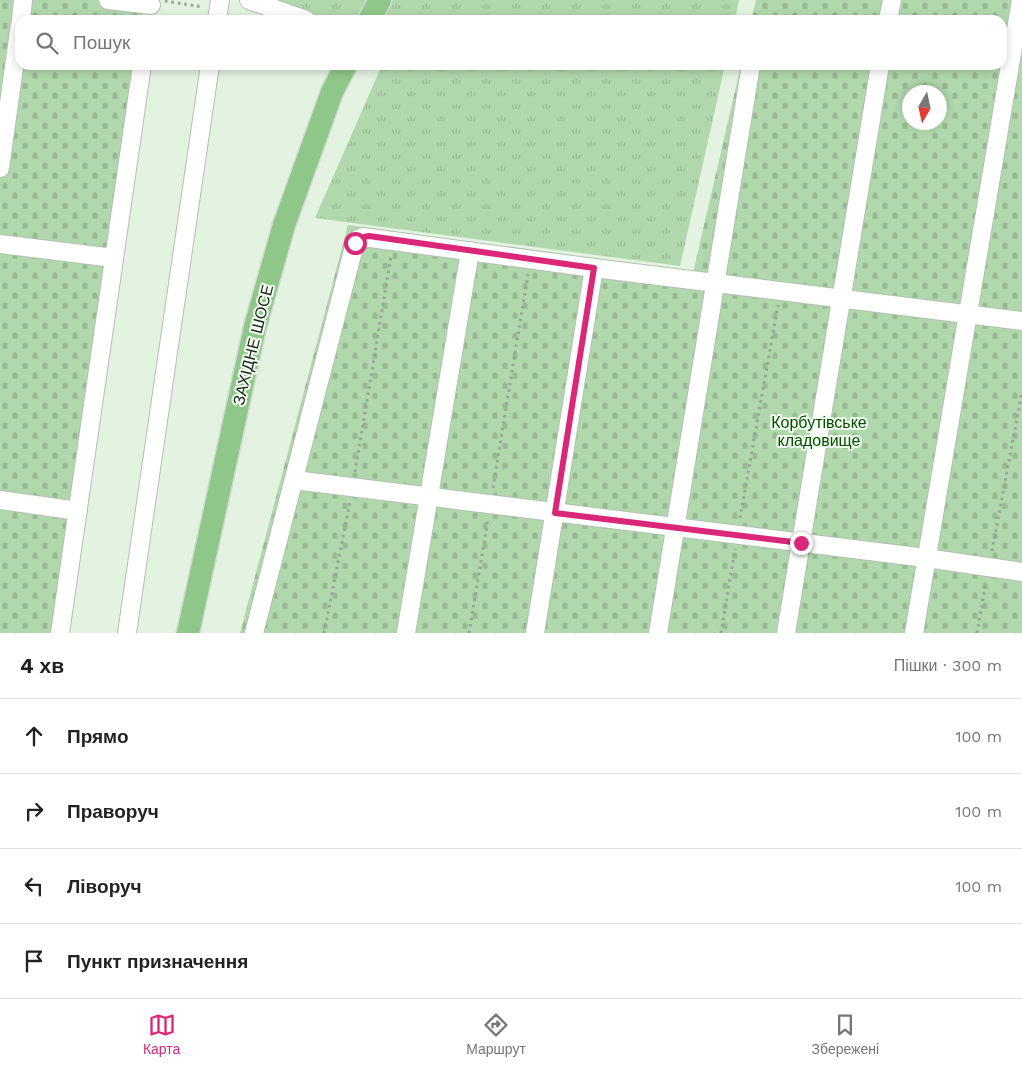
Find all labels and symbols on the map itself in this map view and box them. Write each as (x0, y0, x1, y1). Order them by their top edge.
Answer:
north arrow (902, 85, 947, 130)
route start (344, 232, 367, 255)
street label: ЗАХІДНЕ ШОСЕ (229, 283, 277, 407)
park label: Корбутівське кладовище (771, 413, 867, 450)
route end (790, 532, 813, 555)

